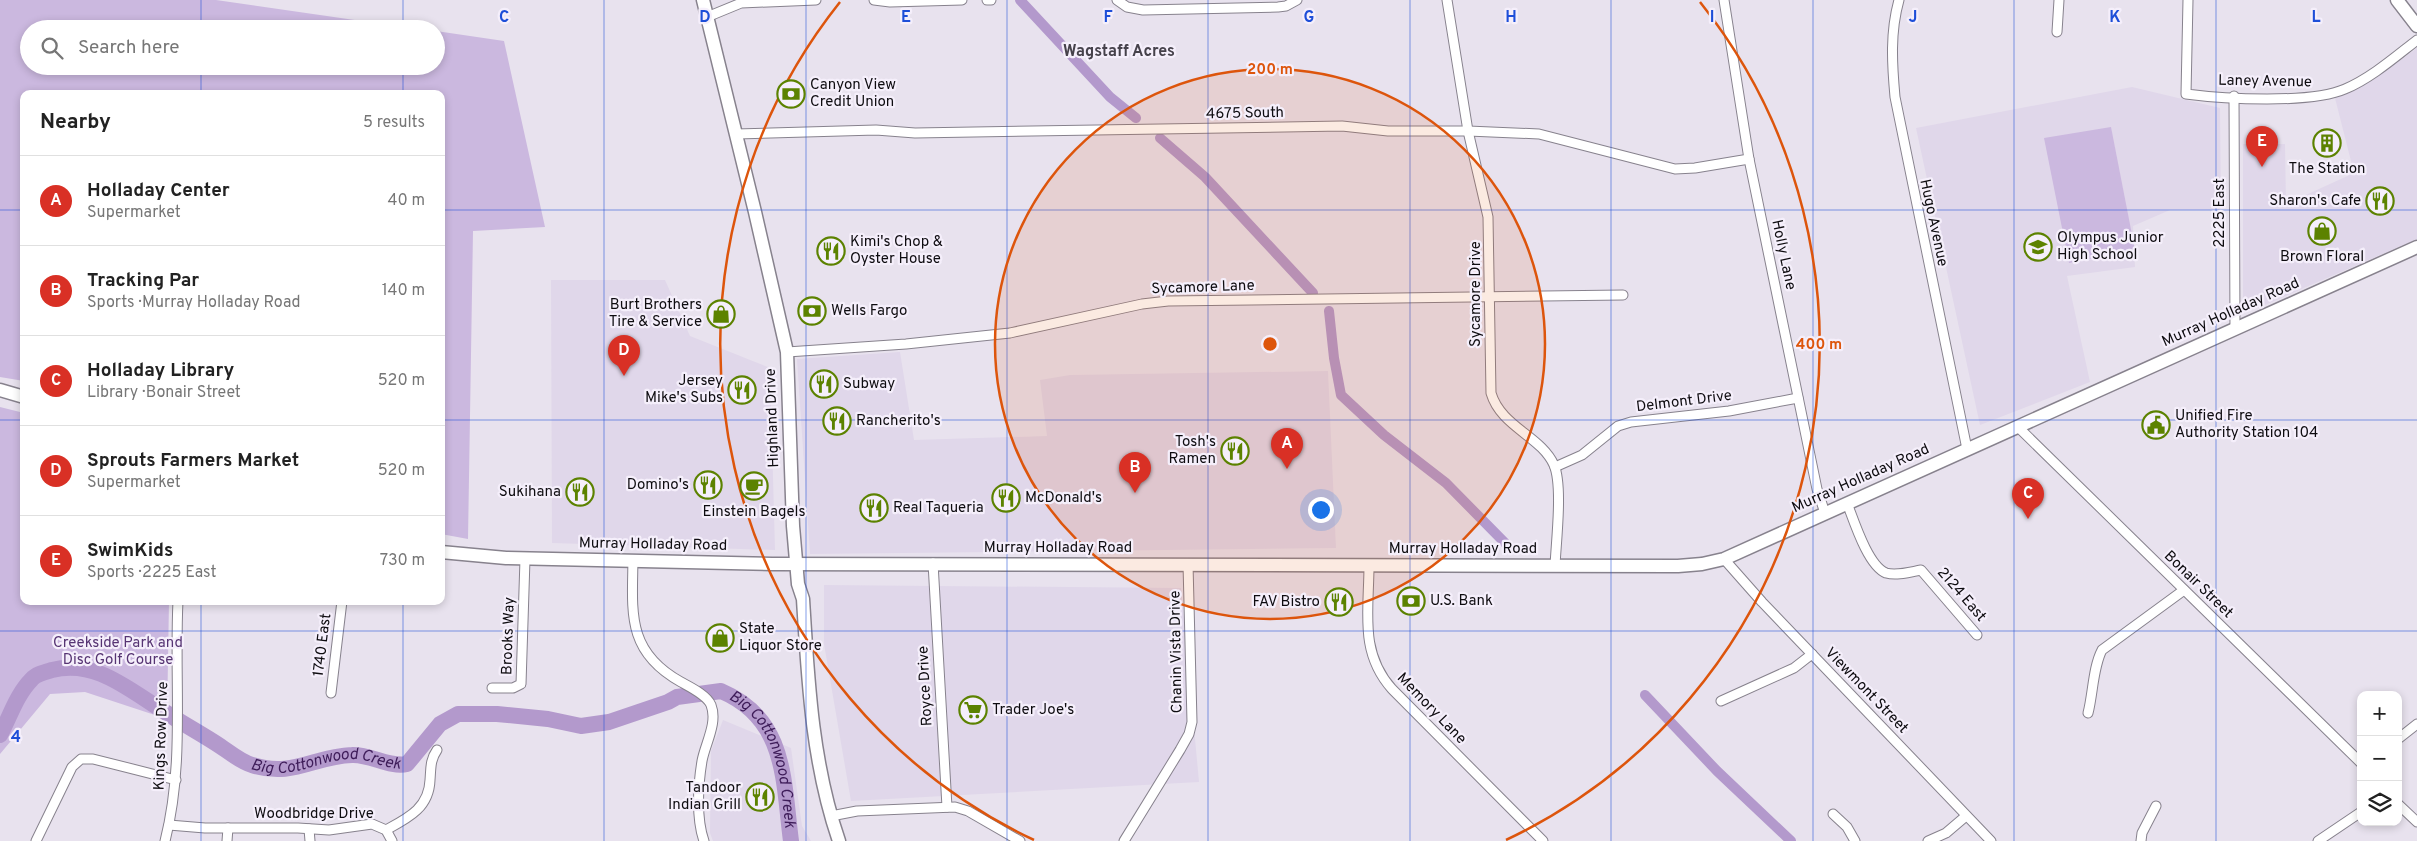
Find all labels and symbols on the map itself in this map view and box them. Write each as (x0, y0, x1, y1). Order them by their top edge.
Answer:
text: C (499, 8, 509, 28)
text: D (699, 8, 711, 28)
text: E (901, 8, 911, 28)
text: F (1103, 8, 1113, 28)
text: G (1304, 8, 1314, 28)
text: H (1505, 8, 1517, 28)
text: I (1710, 8, 1714, 28)
text: J (1909, 8, 1917, 28)
text: K (2109, 8, 2121, 28)
text: L (2311, 8, 2321, 28)
district label: Wagstaff Acres (1063, 42, 1175, 62)
text: 200 m (1247, 61, 1293, 80)
street label: Laney Avenue (2218, 72, 2312, 92)
place label: Canyon View Credit Union (810, 76, 896, 112)
bank icon: Canyon View Credit Union (776, 79, 806, 109)
street label: 4675 South (1206, 104, 1284, 124)
pin: E (2246, 126, 2278, 167)
building icon: The Station (2312, 128, 2342, 158)
place label: The Station (2289, 160, 2365, 179)
street label: Hugo Avenue (1914, 178, 1952, 268)
street label: 2225 East (2211, 178, 2230, 248)
restaurant icon: Sharon's Cafe (2365, 186, 2395, 216)
place label: Sharon's Cafe (2269, 192, 2361, 211)
shop icon: Brown Floral (2307, 216, 2337, 246)
street label: Holly Lane (1766, 218, 1800, 292)
place label: Olympus Junior High School (2057, 229, 2164, 265)
school or university icon: Olympus Junior High School (2023, 232, 2053, 262)
place label: Kimi's Chop & Oyster House (850, 233, 943, 269)
restaurant icon: Kimi's Chop & Oyster House (816, 236, 846, 266)
street label: Sycamore Drive (1467, 241, 1486, 347)
place label: Brown Floral (2280, 248, 2364, 267)
street label: Murray Holladay Road (2159, 274, 2303, 352)
street label: Sycamore Lane (1151, 277, 1255, 299)
place label: Burt Brothers Tire & Service (609, 296, 702, 332)
bank icon: Wells Fargo (797, 296, 827, 326)
shop icon: Burt Brothers Tire & Service (706, 299, 736, 329)
place label: Wells Fargo (831, 302, 907, 321)
pin: D (608, 335, 640, 376)
centre of rings (1261, 335, 1279, 353)
text: 400 m (1796, 336, 1842, 355)
street label: Highland Drive (762, 368, 784, 468)
restaurant icon: Subway (809, 369, 839, 399)
place label: Jersey Mike's Subs (645, 372, 723, 408)
restaurant icon: Jersey Mike's Subs (727, 375, 757, 405)
place label: Subway (843, 375, 895, 394)
street label: Delmont Drive (1635, 387, 1733, 417)
restaurant icon: Rancherito's (822, 406, 852, 436)
place label: Unified Fire Authority Station 104 (2175, 407, 2318, 443)
public building icon: Unified Fire Authority Station 104 (2141, 410, 2171, 440)
place label: Rancherito's (856, 412, 941, 431)
pin: A (1271, 428, 1303, 469)
place label: Tosh's Ramen (1168, 433, 1216, 469)
restaurant icon: Tosh's Ramen (1220, 436, 1250, 466)
street label: Murray Holladay Road (1789, 440, 1933, 518)
pin: B (1119, 452, 1151, 493)
restaurant icon: Domino's (693, 470, 723, 500)
cafe icon: Einstein Bagels (739, 471, 769, 501)
place label: Domino's (627, 476, 689, 495)
restaurant icon: Sukihana (565, 477, 595, 507)
pin: C (2012, 478, 2044, 519)
place label: Sukihana (499, 483, 561, 502)
restaurant icon: McDonald's (991, 483, 1021, 513)
place label: McDonald's (1025, 489, 1102, 508)
restaurant icon: Real Taqueria (859, 493, 889, 523)
your location (1308, 497, 1334, 523)
place label: Real Taqueria (893, 499, 984, 518)
place label: Einstein Bagels (703, 503, 806, 522)
street label: Murray Holladay Road (579, 534, 727, 556)
street label: Murray Holladay Road (984, 539, 1132, 558)
street label: Murray Holladay Road (1389, 540, 1537, 559)
street label: Bonair Street (2159, 547, 2237, 623)
street label: 2124 East (1932, 564, 1990, 626)
bank icon: U.S. Bank (1396, 586, 1426, 616)
restaurant icon: FAV Bistro (1324, 587, 1354, 617)
street label: Chanin Vista Drive (1166, 590, 1188, 714)
place label: U.S. Bank (1430, 592, 1493, 611)
place label: FAV Bistro (1253, 593, 1320, 612)
street label: Brooks Way (498, 597, 520, 675)
street label: 1740 East (310, 612, 336, 678)
place label: State Liquor Store (739, 620, 822, 656)
shop icon: State Liquor Store (705, 623, 735, 653)
park label: Creekside Park and Disc Golf Course (53, 634, 183, 670)
street label: Viewmont Street (1820, 644, 1912, 738)
street label: Royce Drive (914, 645, 938, 727)
street label: Memory Lane (1392, 669, 1470, 749)
street label: Kings Row Drive (151, 681, 173, 791)
water label: Big Cottonwood Creek (725, 687, 799, 830)
supermarket icon: Trader Joe's (958, 695, 988, 725)
place label: Trader Joe's (992, 701, 1074, 720)
text: 4 (11, 728, 21, 748)
water label: Big Cottonwood Creek (249, 745, 403, 779)
place label: Tandoor Indian Grill (668, 779, 741, 815)
restaurant icon: Tandoor Indian Grill (745, 782, 775, 812)
street label: Woodbridge Drive (254, 805, 374, 824)

